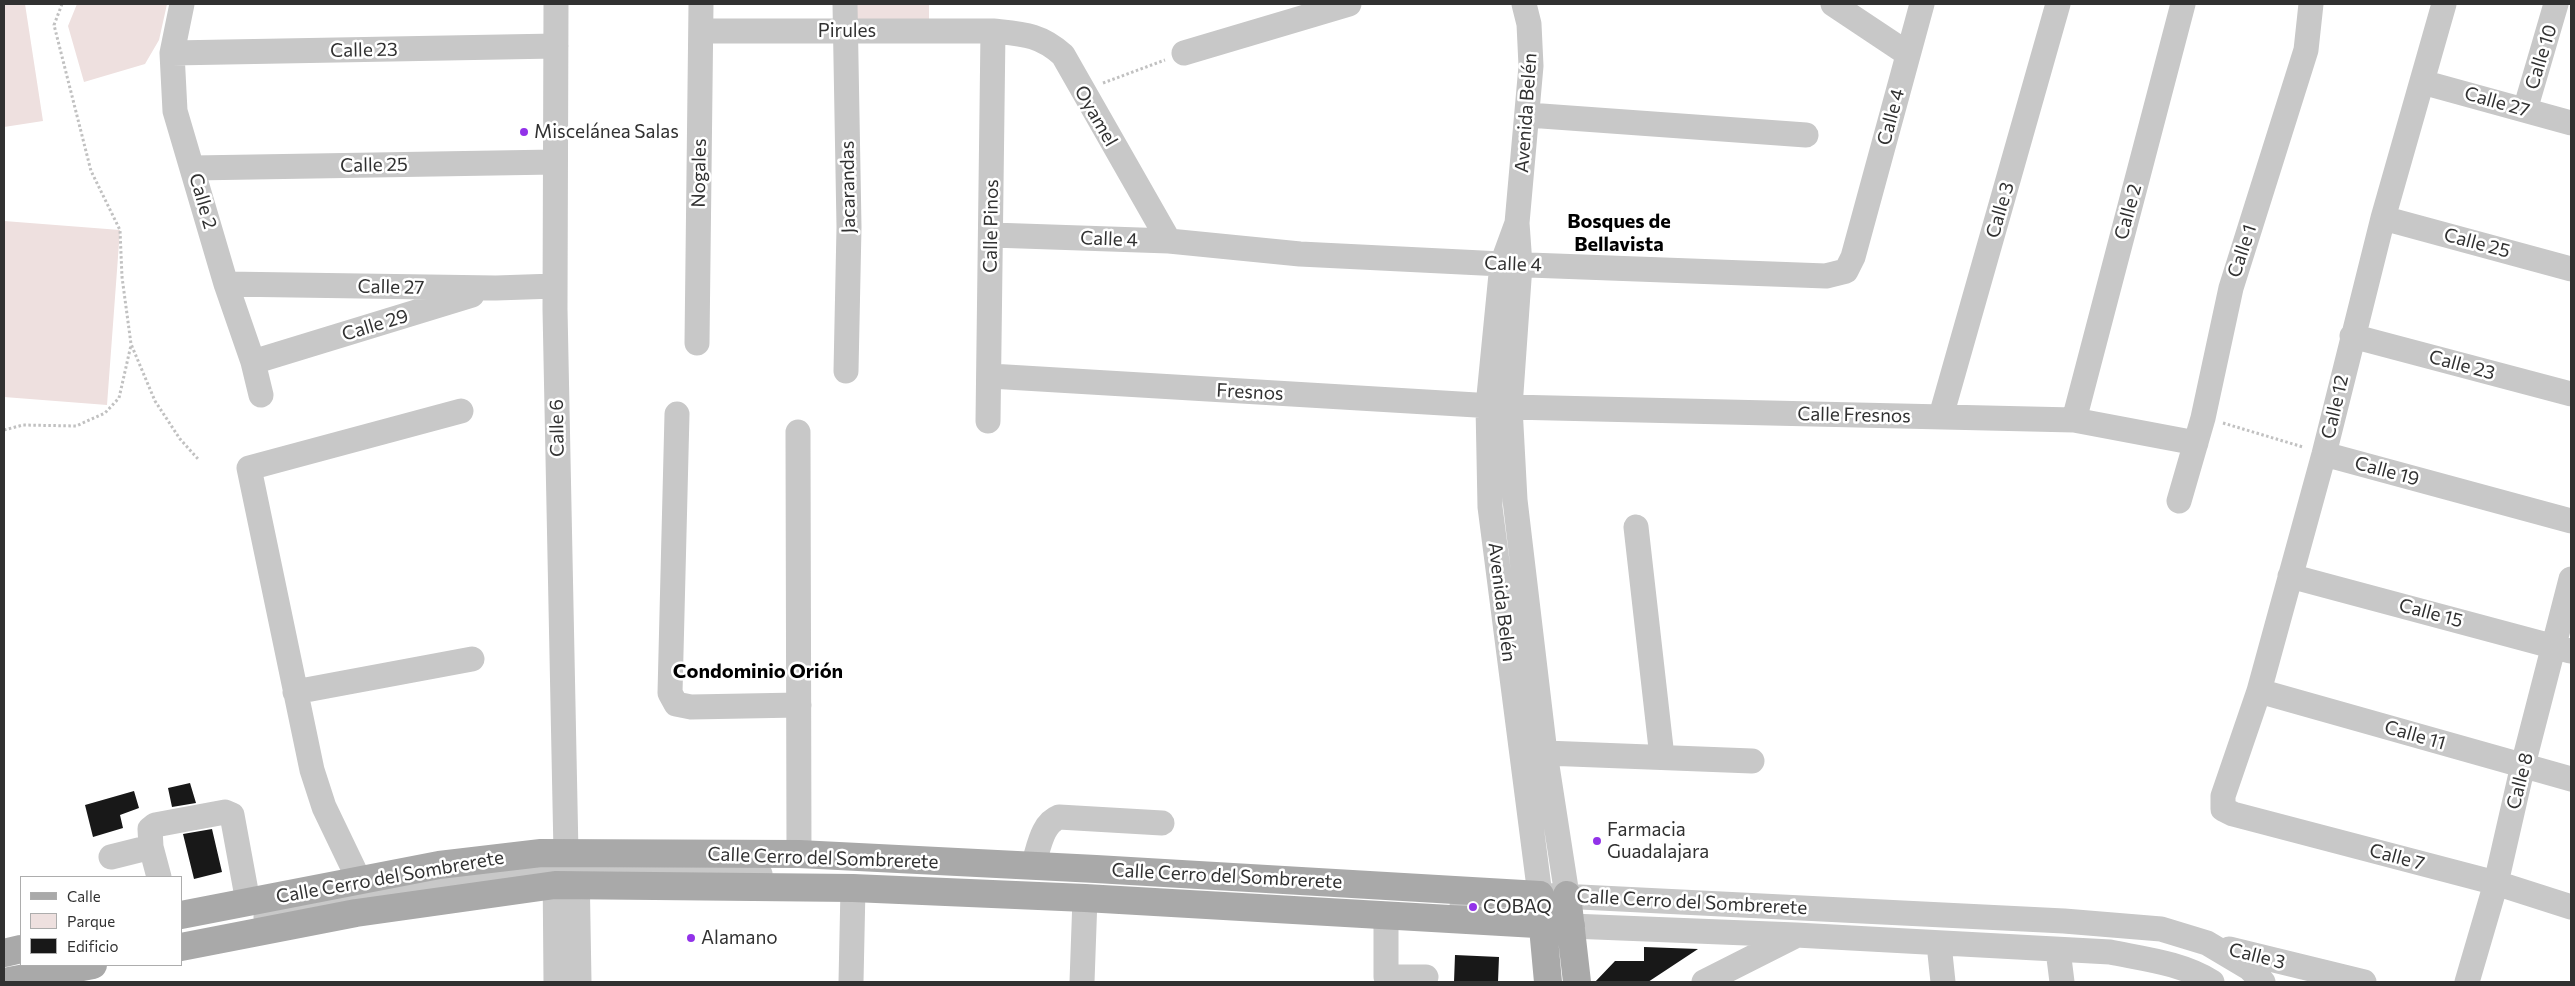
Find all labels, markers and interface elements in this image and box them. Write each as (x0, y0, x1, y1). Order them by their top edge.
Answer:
street label: Pirules (818, 20, 876, 42)
street label: Calle 10 (2520, 22, 2562, 92)
street label: Calle 23 (330, 38, 398, 62)
street label: Avenida Belén (1510, 52, 1542, 174)
street label: Oyamel (1069, 81, 1123, 151)
street label: Calle 27 (2462, 82, 2532, 122)
street label: Calle 4 (1873, 86, 1909, 148)
place label: Miscelánea Salas (534, 121, 679, 143)
marker: Miscelánea Salas (518, 126, 530, 138)
street label: Nogales (687, 138, 711, 208)
street label: Jacarandas (836, 141, 860, 233)
street label: Calle 25 (340, 153, 408, 177)
street label: Calle 2 (184, 171, 222, 231)
street label: Calle Pinos (979, 179, 1003, 273)
street label: Calle 3 (1981, 179, 2019, 241)
street label: Calle 2 (2110, 182, 2146, 242)
district label: Bosques de Bellavista (1567, 209, 1671, 256)
street label: Calle 1 (2223, 222, 2261, 280)
street label: Calle 25 (2441, 223, 2513, 263)
street label: Calle 4 (1080, 227, 1138, 251)
street label: Calle 4 (1484, 252, 1542, 276)
street label: Calle 27 (357, 275, 425, 299)
street label: Calle 29 (339, 304, 411, 346)
street label: Calle 23 (2426, 345, 2498, 385)
street label: Calle 12 (2317, 373, 2353, 441)
street label: Fresnos (1216, 379, 1284, 405)
street label: Calle 6 (545, 399, 569, 457)
street label: Calle Fresnos (1797, 403, 1911, 427)
street label: Calle 19 (2352, 451, 2422, 491)
street label: Avenida Belén (1483, 541, 1521, 663)
street label: Calle 15 (2397, 594, 2465, 632)
district label: Condominio Orión (673, 659, 843, 683)
street label: Calle 11 (2382, 715, 2448, 755)
street label: Calle 8 (2502, 750, 2538, 812)
place label: Farmacia Guadalajara (1607, 819, 1709, 863)
marker: Farmacia Guadalajara (1591, 835, 1603, 847)
street label: Calle 7 (2367, 839, 2427, 875)
street label: Calle Cerro del Sombrerete (707, 843, 939, 873)
street label: Calle Cerro del Sombrerete (274, 846, 506, 908)
street label: Calle Cerro del Sombrerete (1111, 859, 1343, 893)
legend (20, 876, 182, 966)
street label: Calle Cerro del Sombrerete (1576, 885, 1808, 919)
text: Calle (67, 887, 101, 905)
place label: COBAQ (1483, 896, 1552, 918)
marker: COBAQ (1467, 901, 1479, 913)
text: Parque (67, 912, 115, 930)
place label: Alamano (701, 927, 778, 949)
marker: Alamano (685, 932, 697, 944)
text: Edificio (67, 937, 118, 955)
street label: Calle 3 (2227, 938, 2287, 974)

